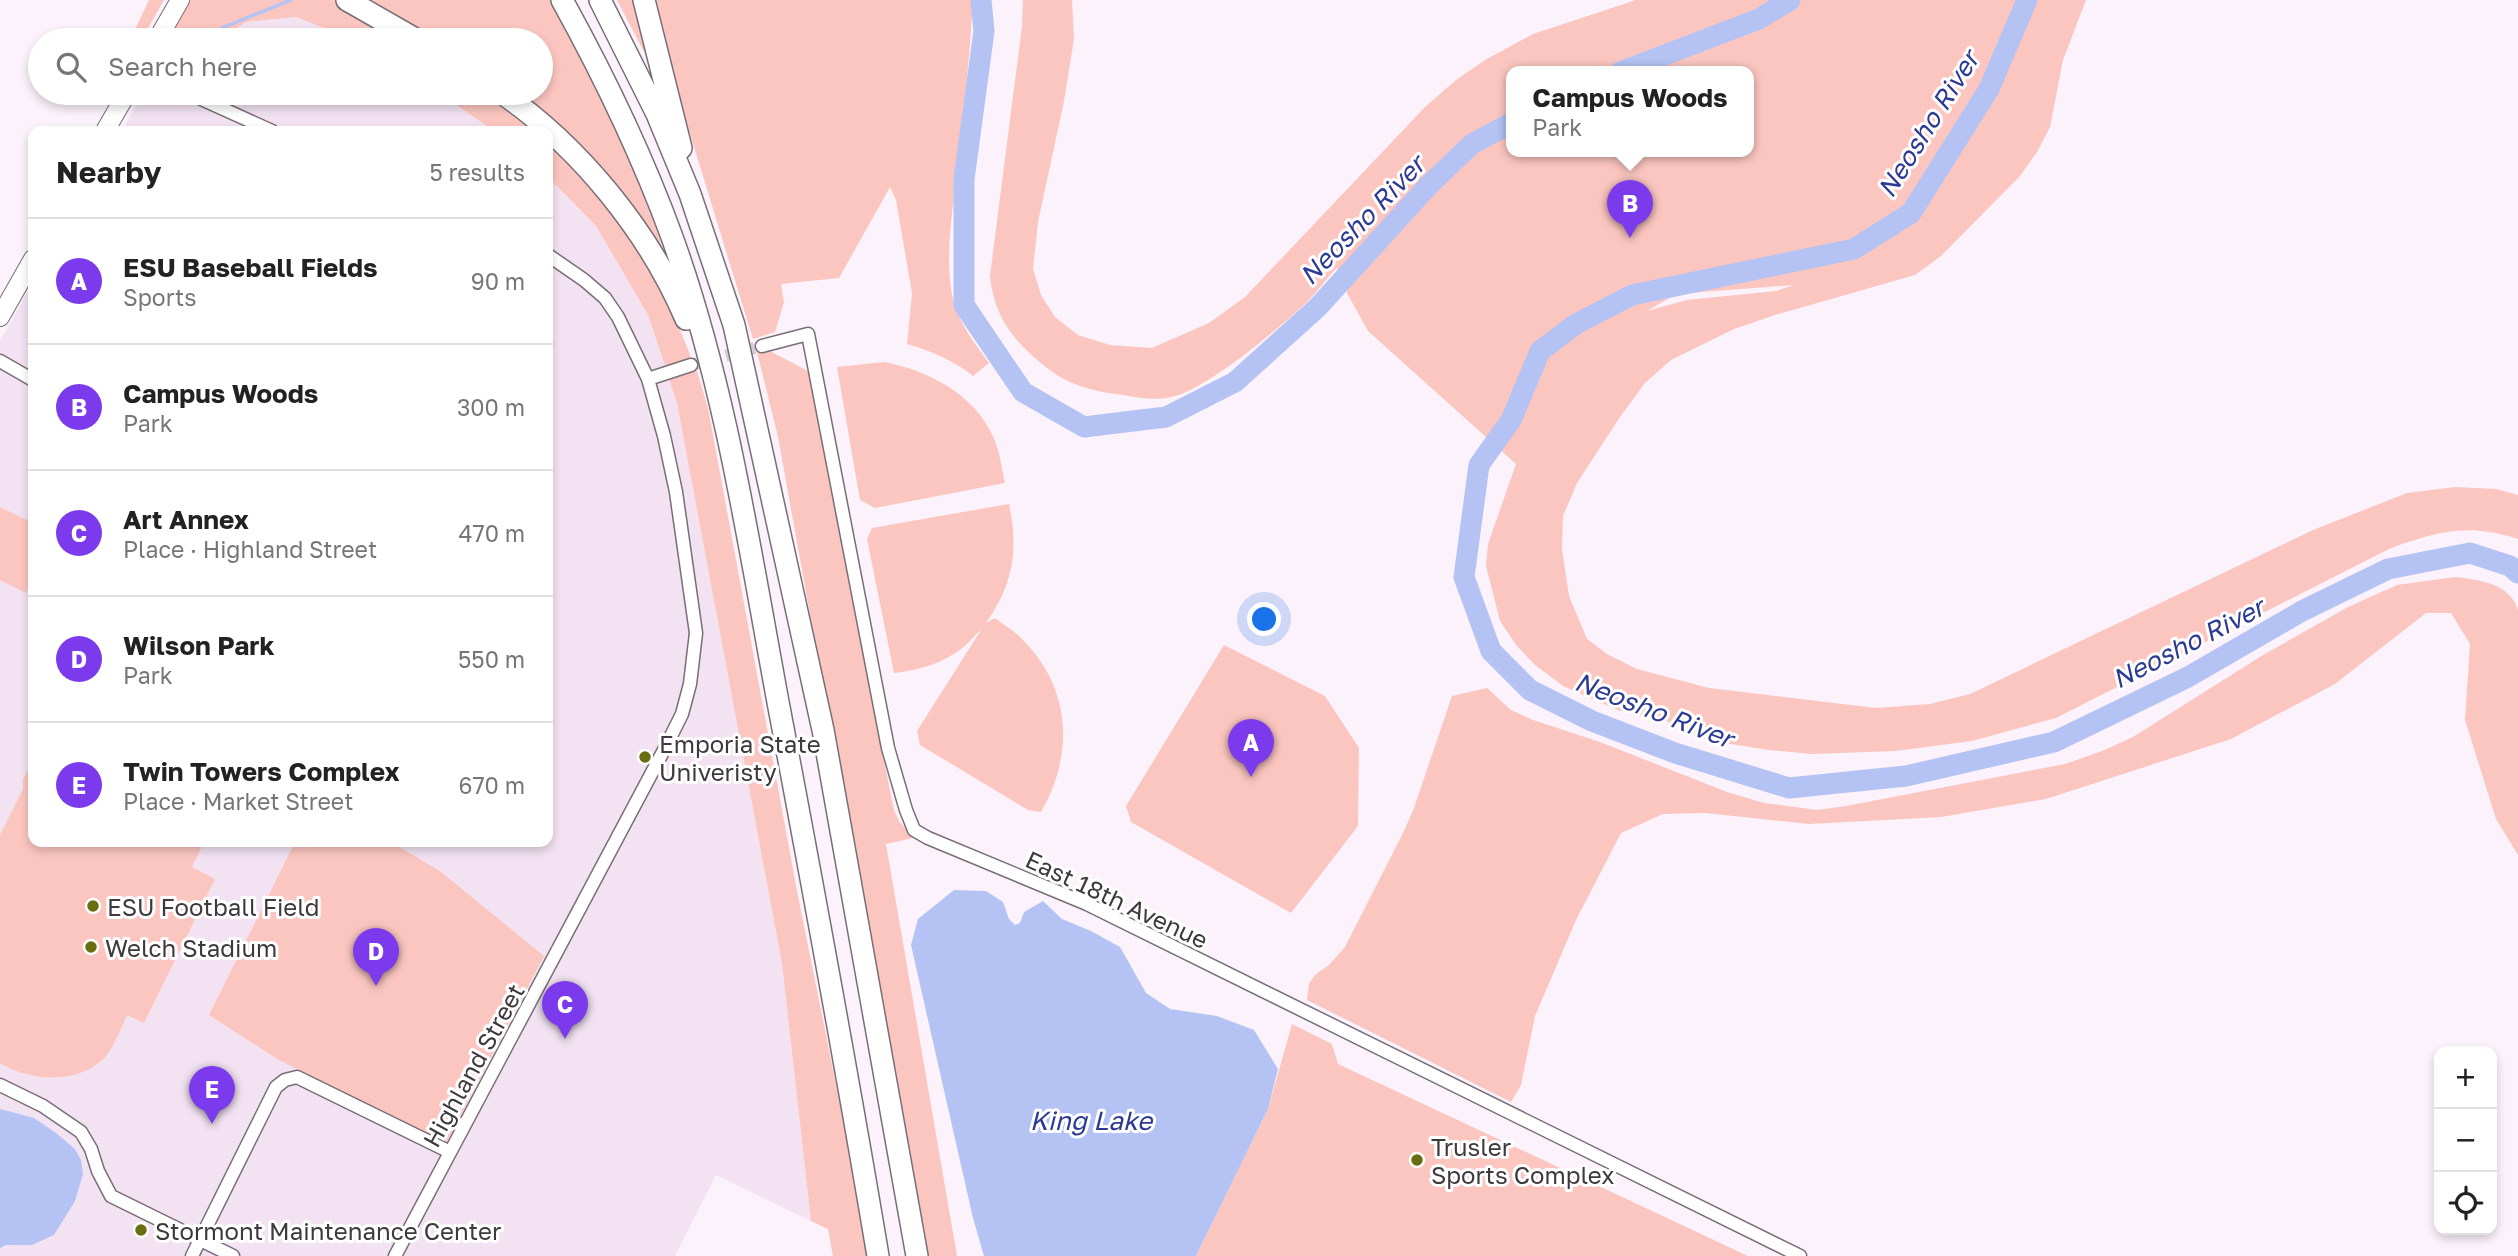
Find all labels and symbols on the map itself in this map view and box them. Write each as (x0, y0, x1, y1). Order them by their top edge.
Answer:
water label: Neosho River (1871, 42, 1987, 203)
water label: Neosho River (1293, 147, 1434, 291)
pin: B (1607, 180, 1653, 238)
water label: Neosho River (2107, 590, 2273, 695)
your location (1247, 602, 1281, 636)
water label: Neosho River (1571, 666, 1741, 756)
pin: A (1228, 719, 1274, 777)
place label: Emporia State Univeristy (659, 729, 821, 786)
marker: Emporia State Univeristy (637, 749, 653, 765)
street label: East 18th Avenue (1021, 844, 1213, 954)
place label: ESU Football Field (107, 892, 319, 921)
marker: ESU Football Field (85, 898, 101, 914)
pin: D (353, 928, 399, 986)
place label: Welch Stadium (105, 933, 277, 962)
marker: Welch Stadium (83, 939, 99, 955)
street label: Highland Street (416, 978, 530, 1152)
pin: C (542, 981, 588, 1039)
pin: E (189, 1066, 235, 1124)
water label: King Lake (1030, 1105, 1154, 1136)
place label: Trusler Sports Complex (1431, 1132, 1614, 1189)
marker: Trusler Sports Complex (1409, 1152, 1425, 1168)
place label: Stormont Maintenance Center (155, 1216, 501, 1245)
marker: Stormont Maintenance Center (133, 1222, 149, 1238)

